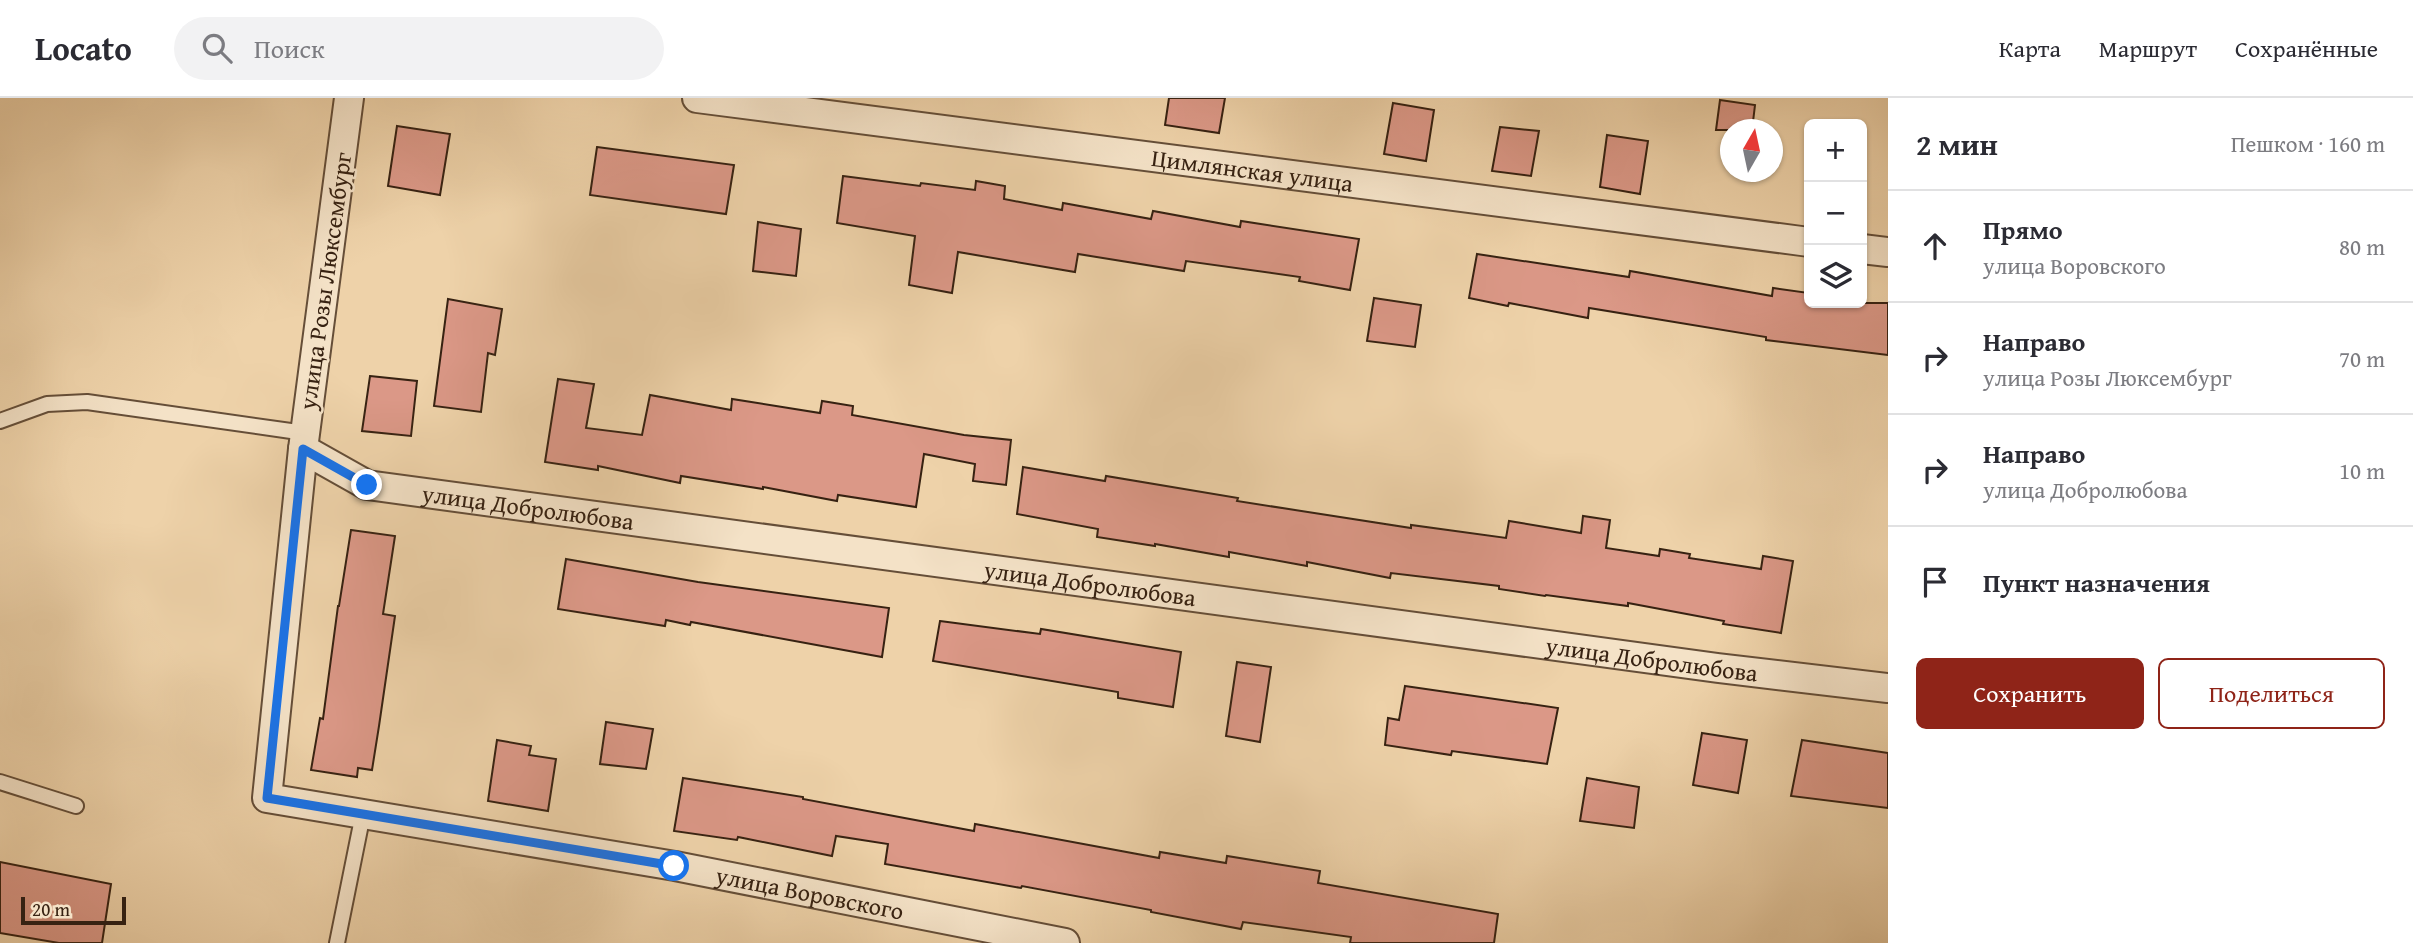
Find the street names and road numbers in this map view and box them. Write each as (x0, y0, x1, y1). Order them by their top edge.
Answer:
street label: Цимлянская улица (1149, 140, 1356, 200)
street label: улица Розы Люксембург (289, 150, 360, 413)
street label: улица Добролюбова (419, 475, 637, 539)
street label: улица Добролюбова (981, 551, 1199, 615)
street label: улица Добролюбова (1543, 627, 1760, 690)
street label: улица Воровского (712, 857, 907, 928)

